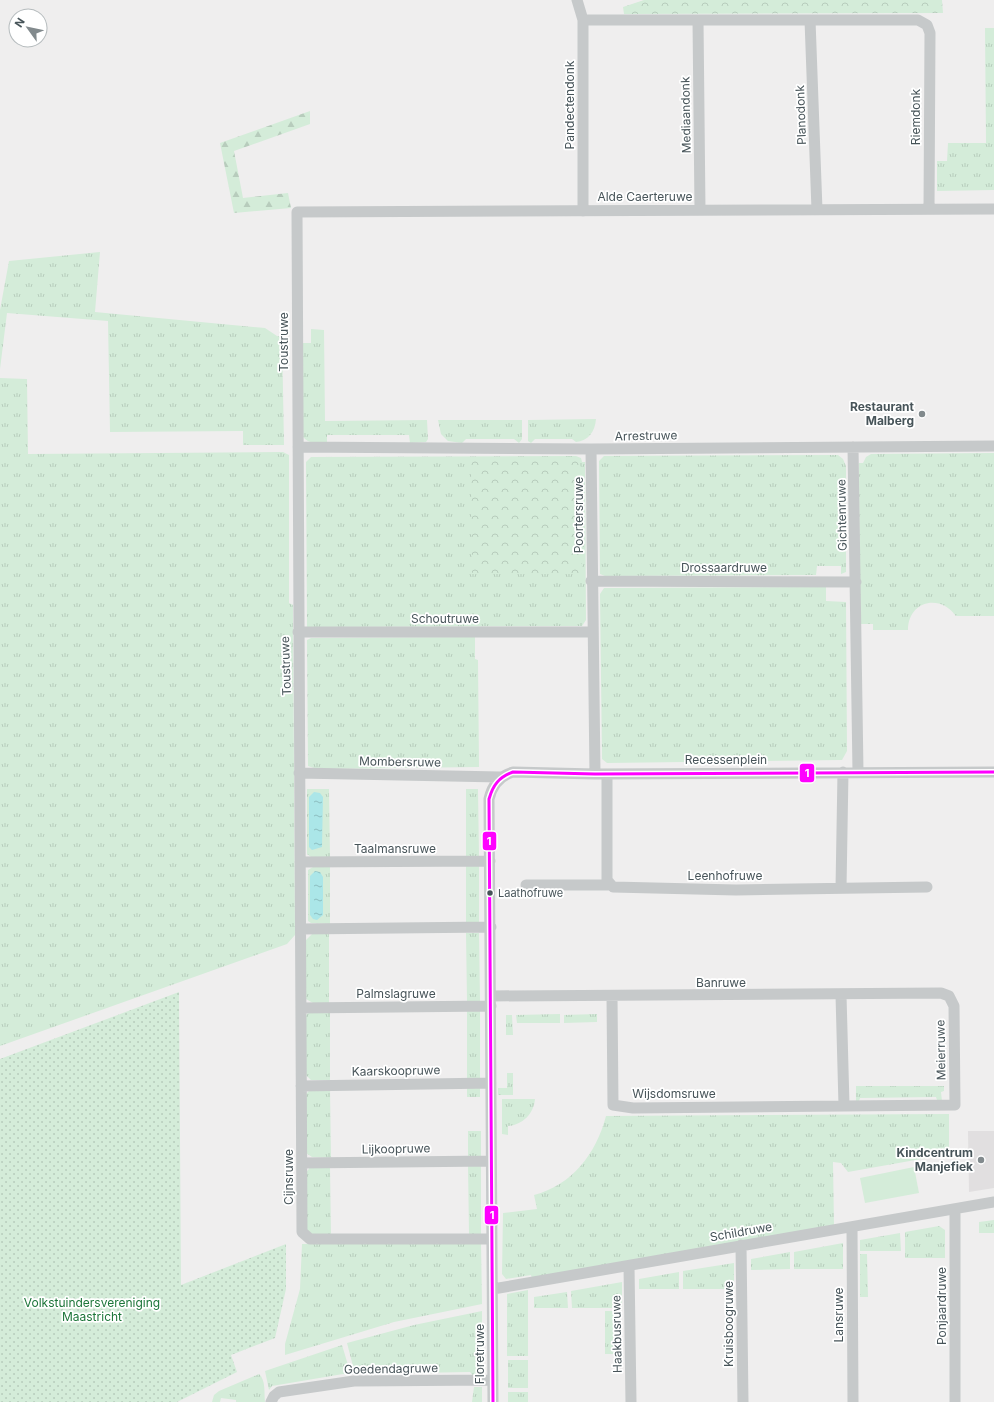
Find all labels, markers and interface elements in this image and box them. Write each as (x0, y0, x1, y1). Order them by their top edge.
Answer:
north arrow (8, 8, 48, 48)
text: N (11, 15, 28, 30)
street label: Pandectendonk (562, 60, 577, 149)
street label: Mediaandonk (677, 76, 694, 154)
street label: Planodonk (792, 84, 809, 145)
street label: Riemdonk (908, 88, 923, 145)
street label: Alde Caerteruwe (597, 189, 693, 204)
street label: Toustruwe (276, 312, 291, 372)
place label: Restaurant Malberg (850, 399, 915, 428)
marker: Restaurant Malberg (917, 409, 927, 419)
street label: Arrestruwe (614, 427, 678, 444)
street label: Poortersruwe (571, 477, 586, 553)
street label: Gichtenruwe (833, 479, 850, 551)
street label: Drossaardruwe (681, 560, 767, 575)
street label: Schoutruwe (411, 611, 479, 626)
street label: Toustruwe (277, 636, 294, 696)
street label: Recessenplein (685, 752, 767, 767)
street label: Mombersruwe (359, 753, 441, 770)
line badge: 1 (799, 763, 815, 783)
text: 1 (805, 766, 810, 780)
line badge: 1 (482, 831, 497, 851)
text: 1 (487, 834, 492, 848)
street label: Taalmansruwe (354, 841, 436, 856)
street label: Leenhofruwe (688, 868, 762, 883)
place label: Laathofruwe (498, 886, 563, 900)
marker: Laathofruwe (485, 888, 495, 898)
street label: Banruwe (696, 975, 746, 990)
street label: Palmslagruwe (356, 986, 436, 1001)
street label: Meierruwe (932, 1020, 949, 1080)
street label: Kaarskoopruwe (352, 1062, 440, 1079)
street label: Wijsdomsruwe (632, 1086, 716, 1101)
street label: Lijkoopruwe (361, 1140, 431, 1157)
place label: Kindcentrum Manjefiek (897, 1145, 973, 1174)
street label: Cijnsruwe (281, 1149, 296, 1205)
marker: Kindcentrum Manjefiek (976, 1155, 986, 1165)
line badge: 1 (484, 1205, 499, 1225)
text: 1 (490, 1208, 495, 1222)
street label: Schildruwe (709, 1219, 773, 1244)
street label: Ponjaardruwe (934, 1267, 949, 1345)
street label: Kruisboogruwe (721, 1281, 736, 1367)
street label: Lansruwe (831, 1287, 846, 1343)
park label: Volkstuindersvereniging Maastricht (24, 1295, 160, 1324)
street label: Haakbusruwe (608, 1295, 625, 1373)
street label: Floretruwe (472, 1324, 487, 1384)
street label: Goedendagruwe (344, 1360, 438, 1377)

